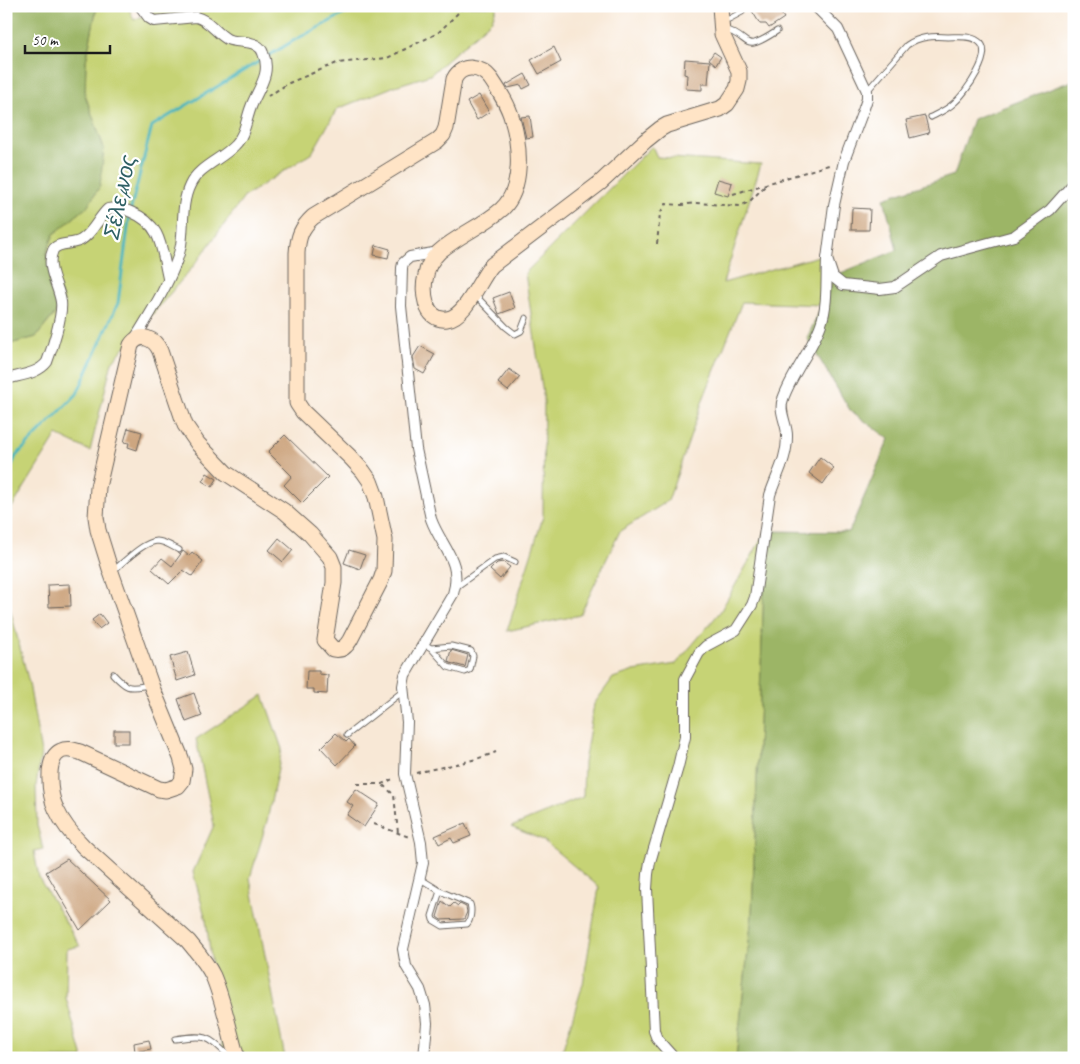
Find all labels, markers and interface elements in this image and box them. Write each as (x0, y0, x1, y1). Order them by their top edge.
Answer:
scale bar (25, 22, 110, 54)
text: 50 m (32, 31, 59, 50)
water label: Σέλεμνος (97, 152, 143, 243)

